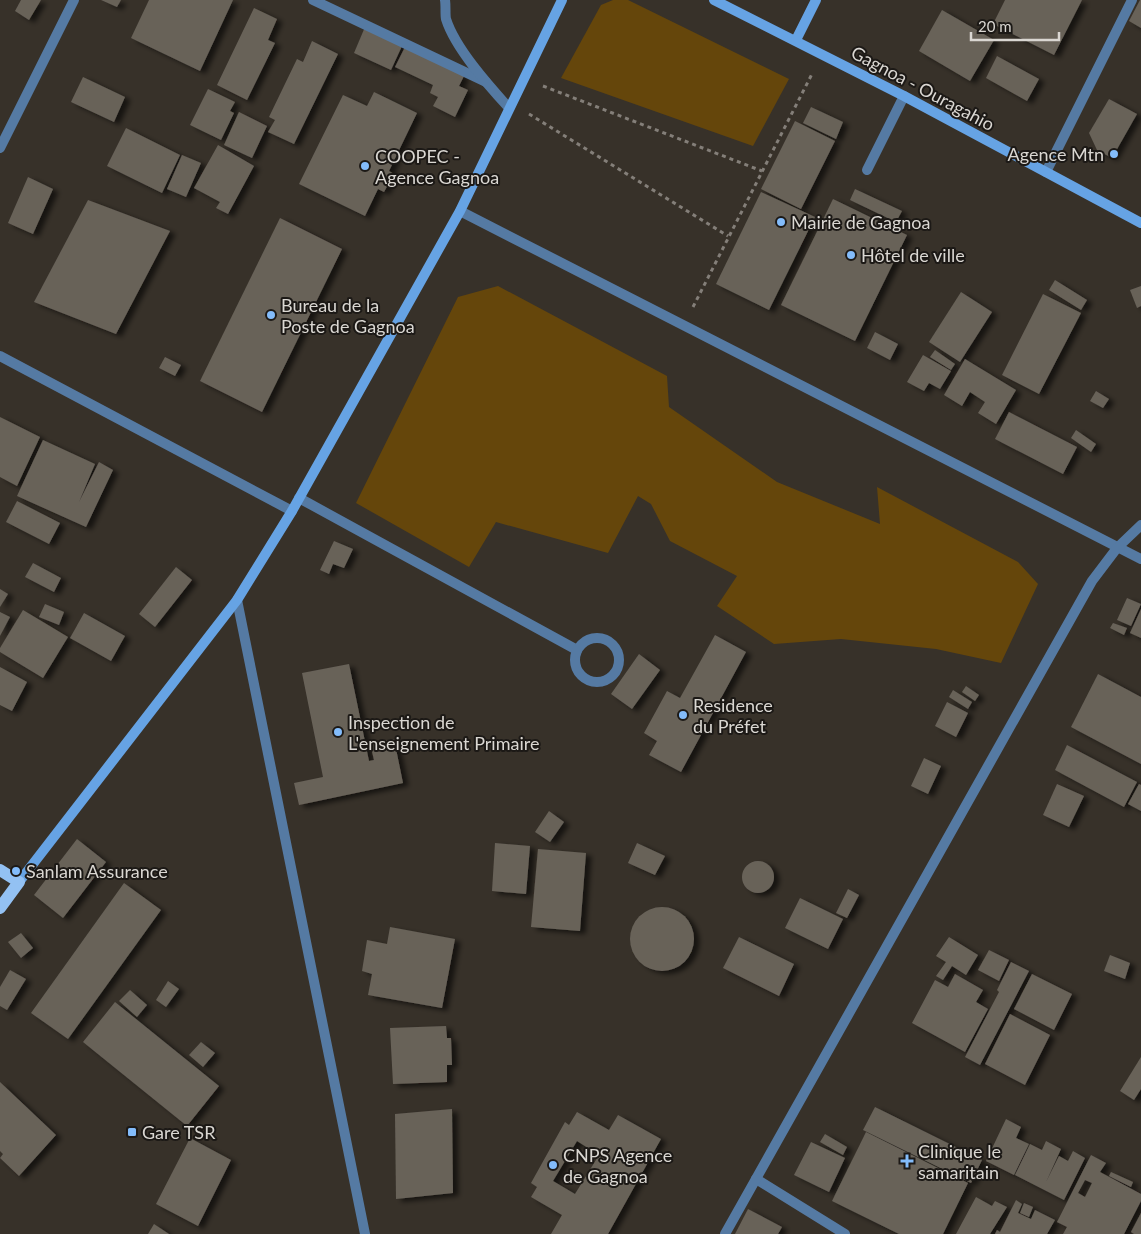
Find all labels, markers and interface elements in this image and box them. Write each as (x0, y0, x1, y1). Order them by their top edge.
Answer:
scale bar (971, 10, 1058, 42)
text: 20 m (978, 17, 1012, 35)
street label: Gagnoa - Ouragahio (848, 41, 998, 135)
place label: Agence Mtn (1008, 143, 1104, 165)
place label: COOPEC - Agence Gagnoa (375, 145, 499, 188)
marker: Agence Mtn (1108, 148, 1120, 160)
marker: COOPEC - Agence Gagnoa (359, 160, 371, 172)
place label: Mairie de Gagnoa (791, 211, 930, 233)
marker: Mairie de Gagnoa (775, 216, 787, 228)
place label: Hôtel de ville (861, 244, 965, 266)
marker: Hôtel de ville (845, 249, 857, 261)
place label: Bureau de la Poste de Gagnoa (281, 294, 415, 337)
marker: Bureau de la Poste de Gagnoa (265, 309, 277, 321)
place label: Residence du Préfet (693, 694, 773, 737)
marker: Residence du Préfet (677, 709, 689, 721)
place label: Inspection de L'enseignement Primaire (348, 711, 539, 754)
marker: Inspection de L'enseignement Primaire (332, 726, 344, 738)
place label: Sanlam Assurance (26, 860, 168, 882)
marker: Sanlam Assurance (10, 865, 22, 877)
place label: Gare TSR (142, 1121, 216, 1143)
marker: Gare TSR (126, 1126, 138, 1138)
place label: Clinique le samaritain (918, 1140, 1001, 1183)
place label: CNPS Agence de Gagnoa (563, 1144, 672, 1187)
marker: Clinique le samaritain (900, 1154, 914, 1168)
marker: CNPS Agence de Gagnoa (547, 1159, 559, 1171)

